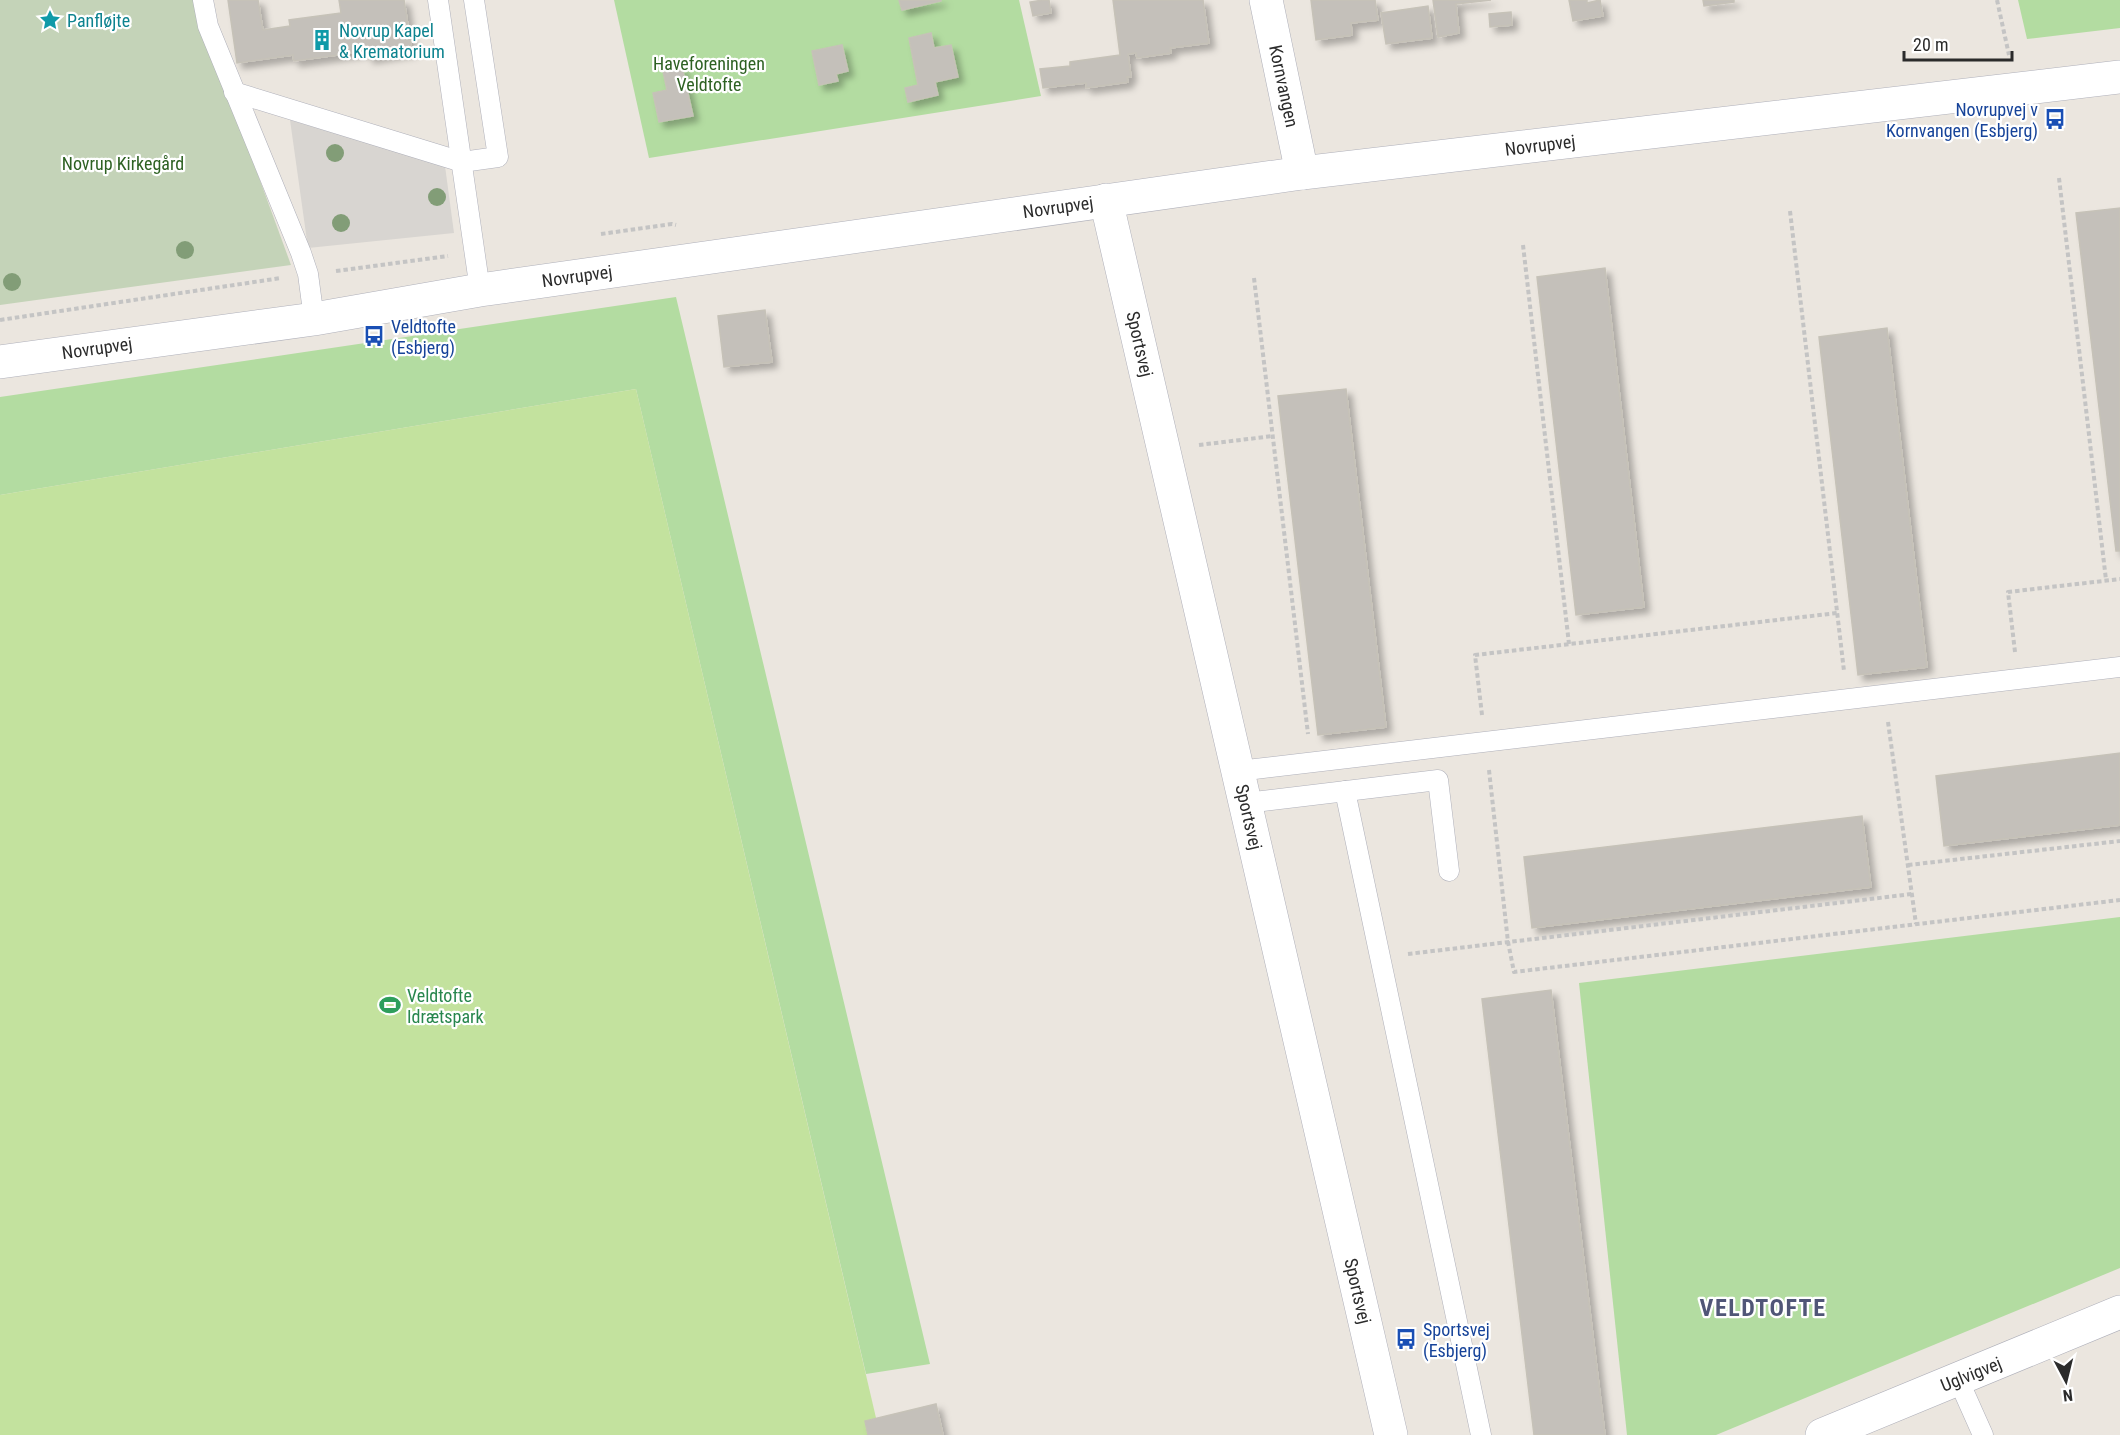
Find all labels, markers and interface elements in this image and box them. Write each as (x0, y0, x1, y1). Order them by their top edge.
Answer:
place icon: Panfløjte (38, 8, 62, 32)
place label: Panfløjte (67, 10, 130, 31)
place label: Novrup Kapel & Krematorium (339, 20, 445, 62)
scale bar (1904, 24, 2012, 62)
building icon: Novrup Kapel & Krematorium (310, 28, 334, 52)
text: 20 m (1913, 34, 1948, 55)
street label: Kornvangen (1265, 43, 1303, 129)
park label: Haveforeningen Veldtofte (653, 53, 765, 95)
place label: Novrupvej v Kornvangen (Esbjerg) (1886, 99, 2038, 142)
bus stop icon: Novrupvej v Kornvangen (Esbjerg) (2043, 107, 2067, 131)
street label: Novrupvej (1504, 130, 1576, 160)
park label: Novrup Kirkegård (62, 153, 184, 174)
street label: Novrupvej (1021, 192, 1095, 222)
street label: Novrupvej (540, 261, 614, 291)
street label: Sportsvej (1122, 309, 1158, 379)
place label: Veldtofte (Esbjerg) (391, 316, 456, 359)
bus stop icon: Veldtofte (Esbjerg) (362, 324, 386, 348)
street label: Novrupvej (60, 333, 134, 363)
street label: Sportsvej (1231, 782, 1267, 852)
place label: Veldtofte Idrætspark (407, 985, 484, 1027)
sports icon: Veldtofte Idrætspark (378, 993, 402, 1017)
street label: Sportsvej (1340, 1256, 1376, 1326)
district label: VELDTOFTE (1700, 1294, 1826, 1322)
place label: Sportsvej (Esbjerg) (1423, 1319, 1490, 1362)
bus stop icon: Sportsvej (Esbjerg) (1394, 1327, 1418, 1351)
north arrow (2036, 1351, 2096, 1411)
street label: Uglvigvej (1937, 1352, 2005, 1396)
text: N (2062, 1385, 2074, 1405)

